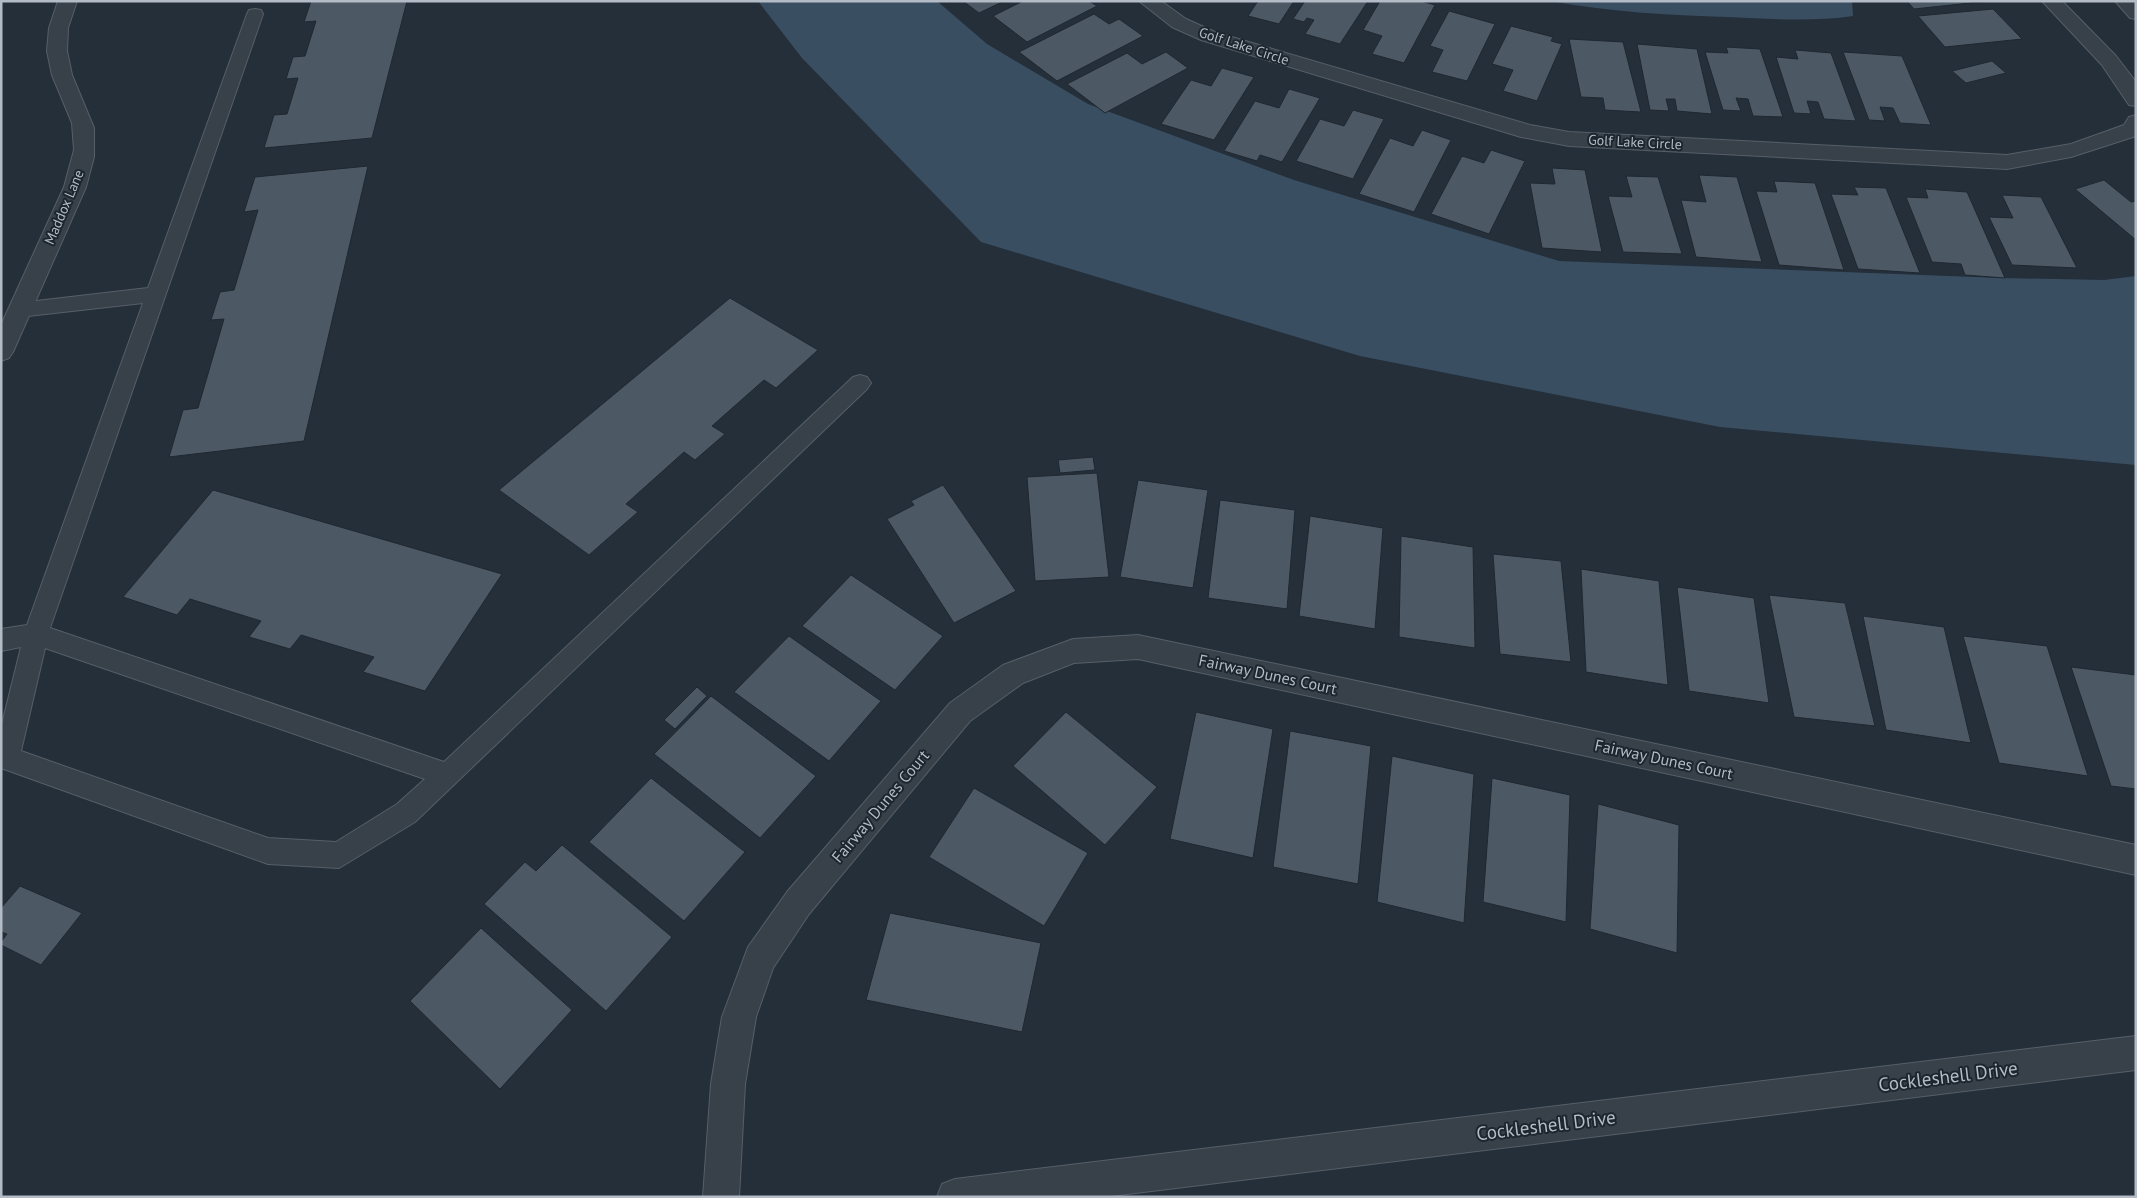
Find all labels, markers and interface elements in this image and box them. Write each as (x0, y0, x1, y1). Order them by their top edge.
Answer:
street label: Golf Lake Circle (1197, 23, 1291, 69)
street label: Golf Lake Circle (1588, 131, 1682, 153)
street label: Maddox Lane (40, 167, 88, 247)
street label: Fairway Dunes Court (1197, 650, 1340, 699)
street label: Fairway Dunes Court (1593, 735, 1736, 784)
street label: Fairway Dunes Court (827, 745, 933, 866)
street label: Cockleshell Drive (1877, 1056, 2019, 1096)
street label: Cockleshell Drive (1475, 1105, 1617, 1145)

